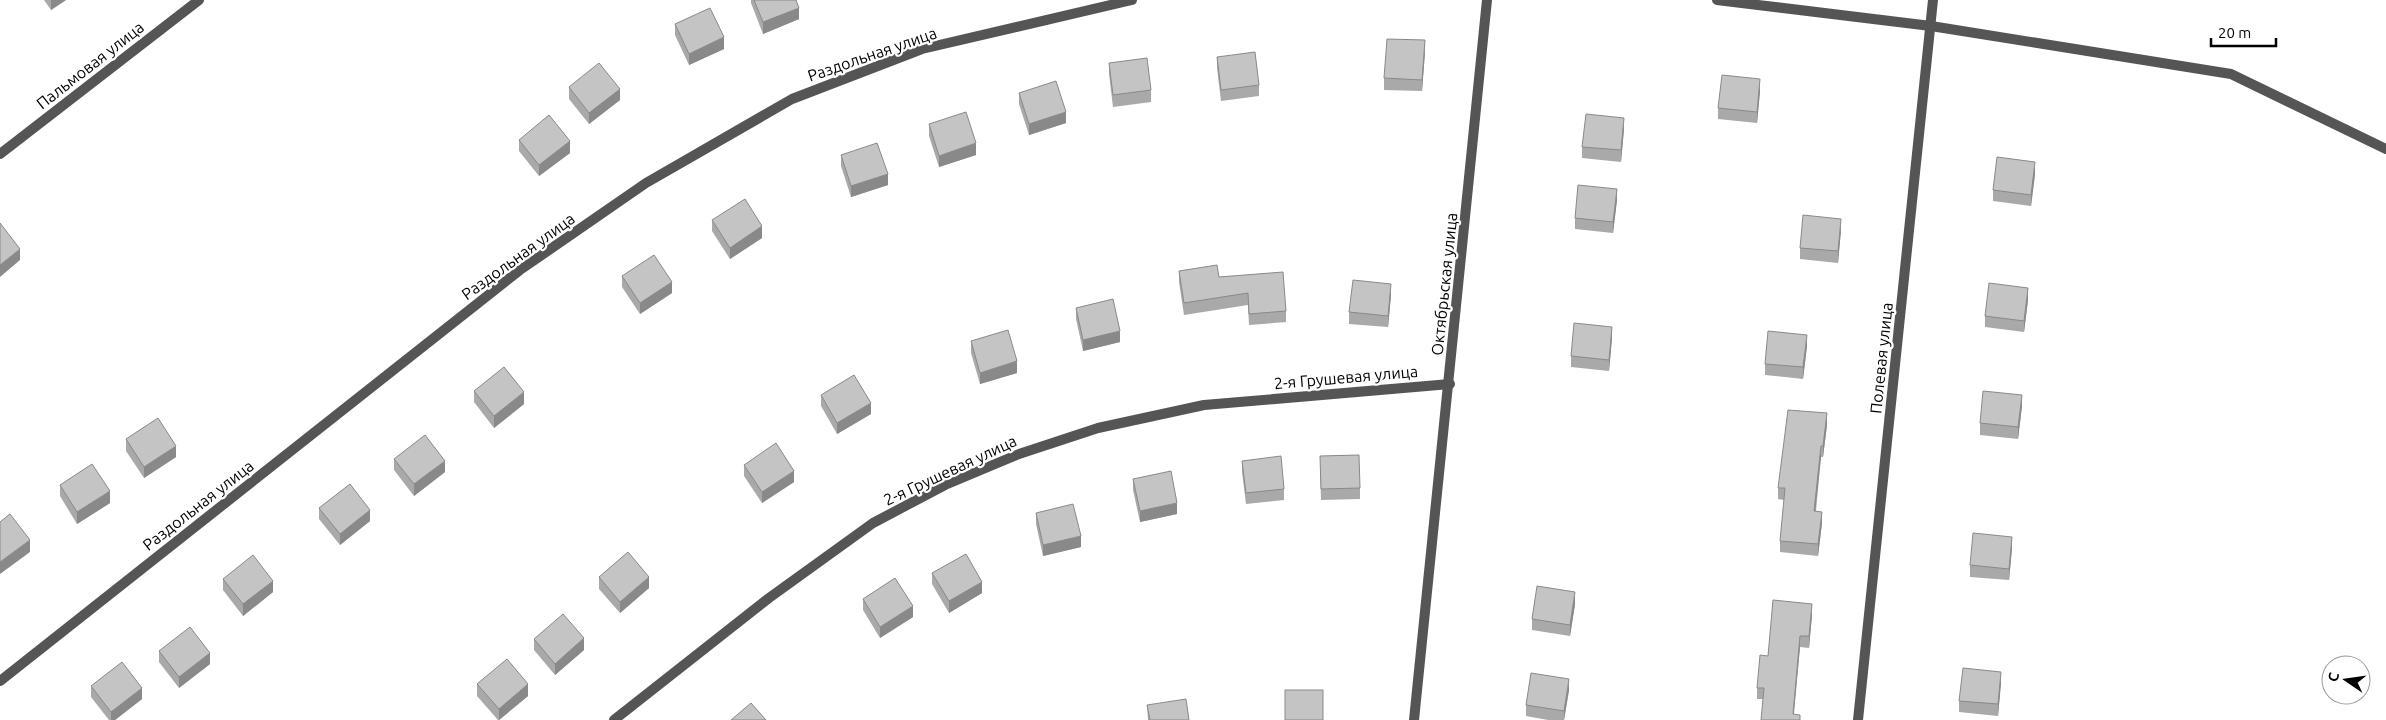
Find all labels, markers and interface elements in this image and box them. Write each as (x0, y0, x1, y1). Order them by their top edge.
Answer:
scale bar (2211, 15, 2276, 47)
street label: Пальмовая улица (33, 18, 147, 112)
street label: Раздольная улица (805, 23, 939, 85)
text: 20 m (2218, 24, 2251, 41)
street label: Раздольная улица (458, 209, 578, 303)
street label: Октябрьская улица (1428, 212, 1460, 356)
street label: Полевая улица (1866, 302, 1896, 414)
street label: 2-я Грушевая улица (1273, 362, 1419, 392)
street label: 2-я Грушевая улица (881, 431, 1019, 509)
street label: Раздольная улица (139, 456, 257, 554)
north arrow (2321, 655, 2371, 705)
text: С (2325, 671, 2342, 683)

